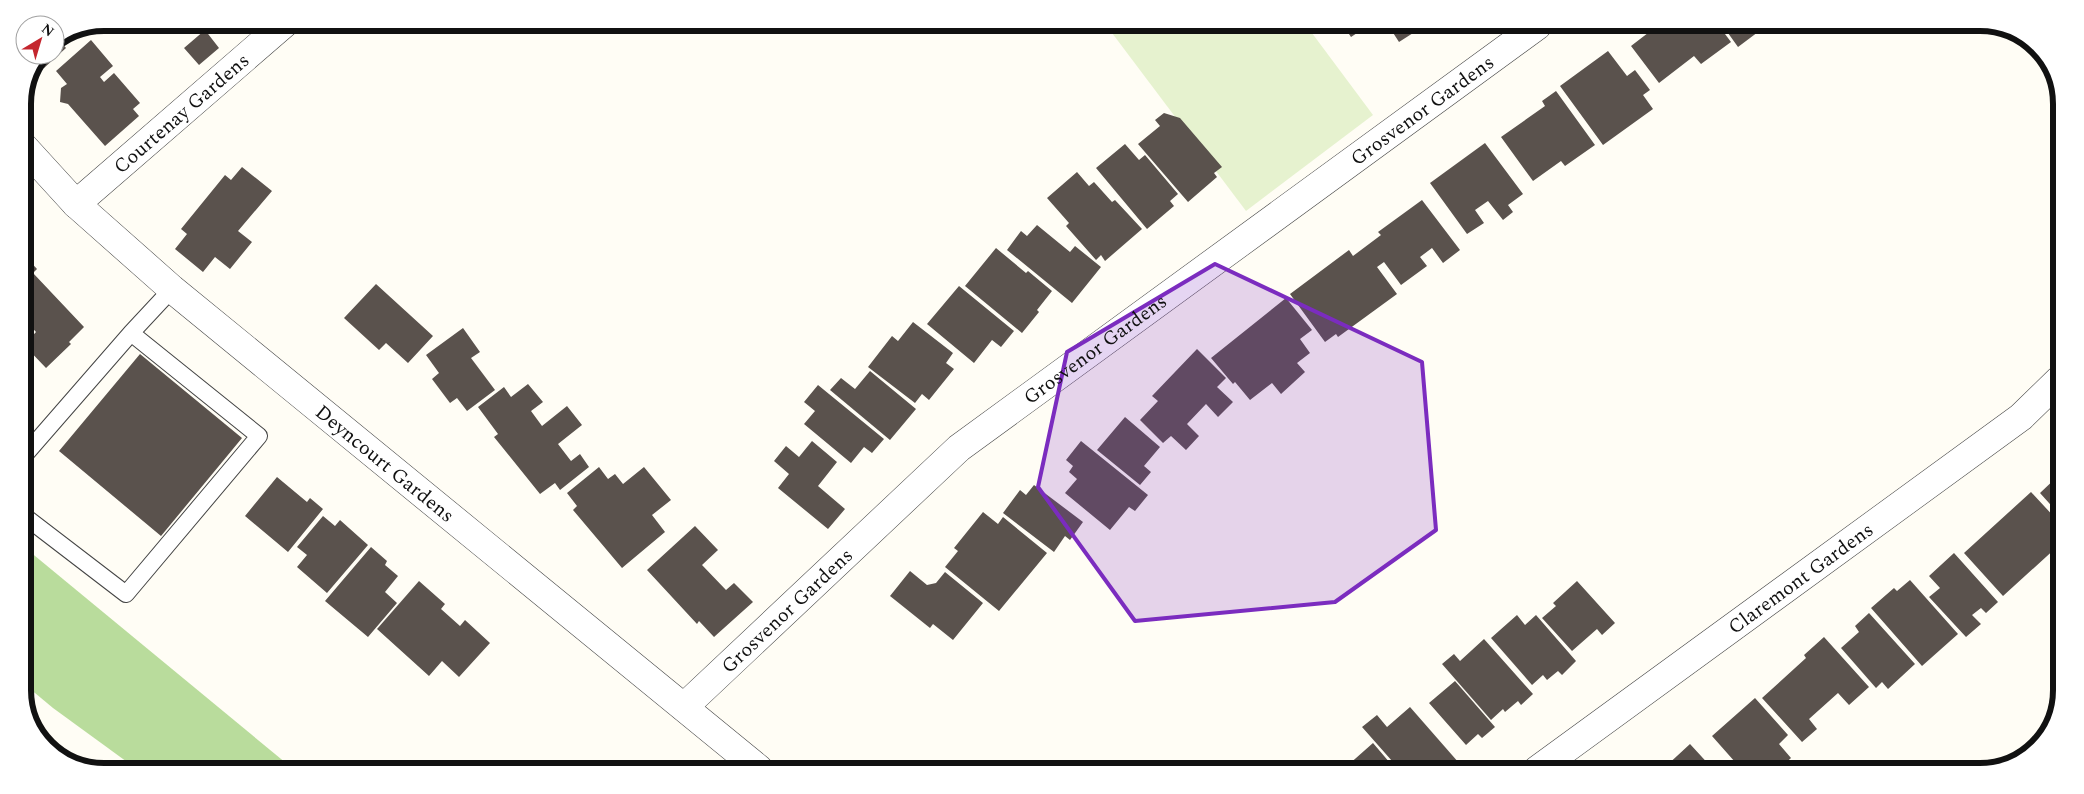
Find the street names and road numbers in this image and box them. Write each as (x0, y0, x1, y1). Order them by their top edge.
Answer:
street label: Courtenay Gardens (107, 46, 256, 181)
street label: Grosvenor Gardens (1344, 48, 1501, 174)
street label: Grosvenor Gardens (1017, 287, 1174, 412)
street label: Deyncourt Gardens (308, 398, 461, 530)
street label: Claremont Gardens (1722, 515, 1880, 642)
street label: Grosvenor Gardens (715, 541, 860, 681)

